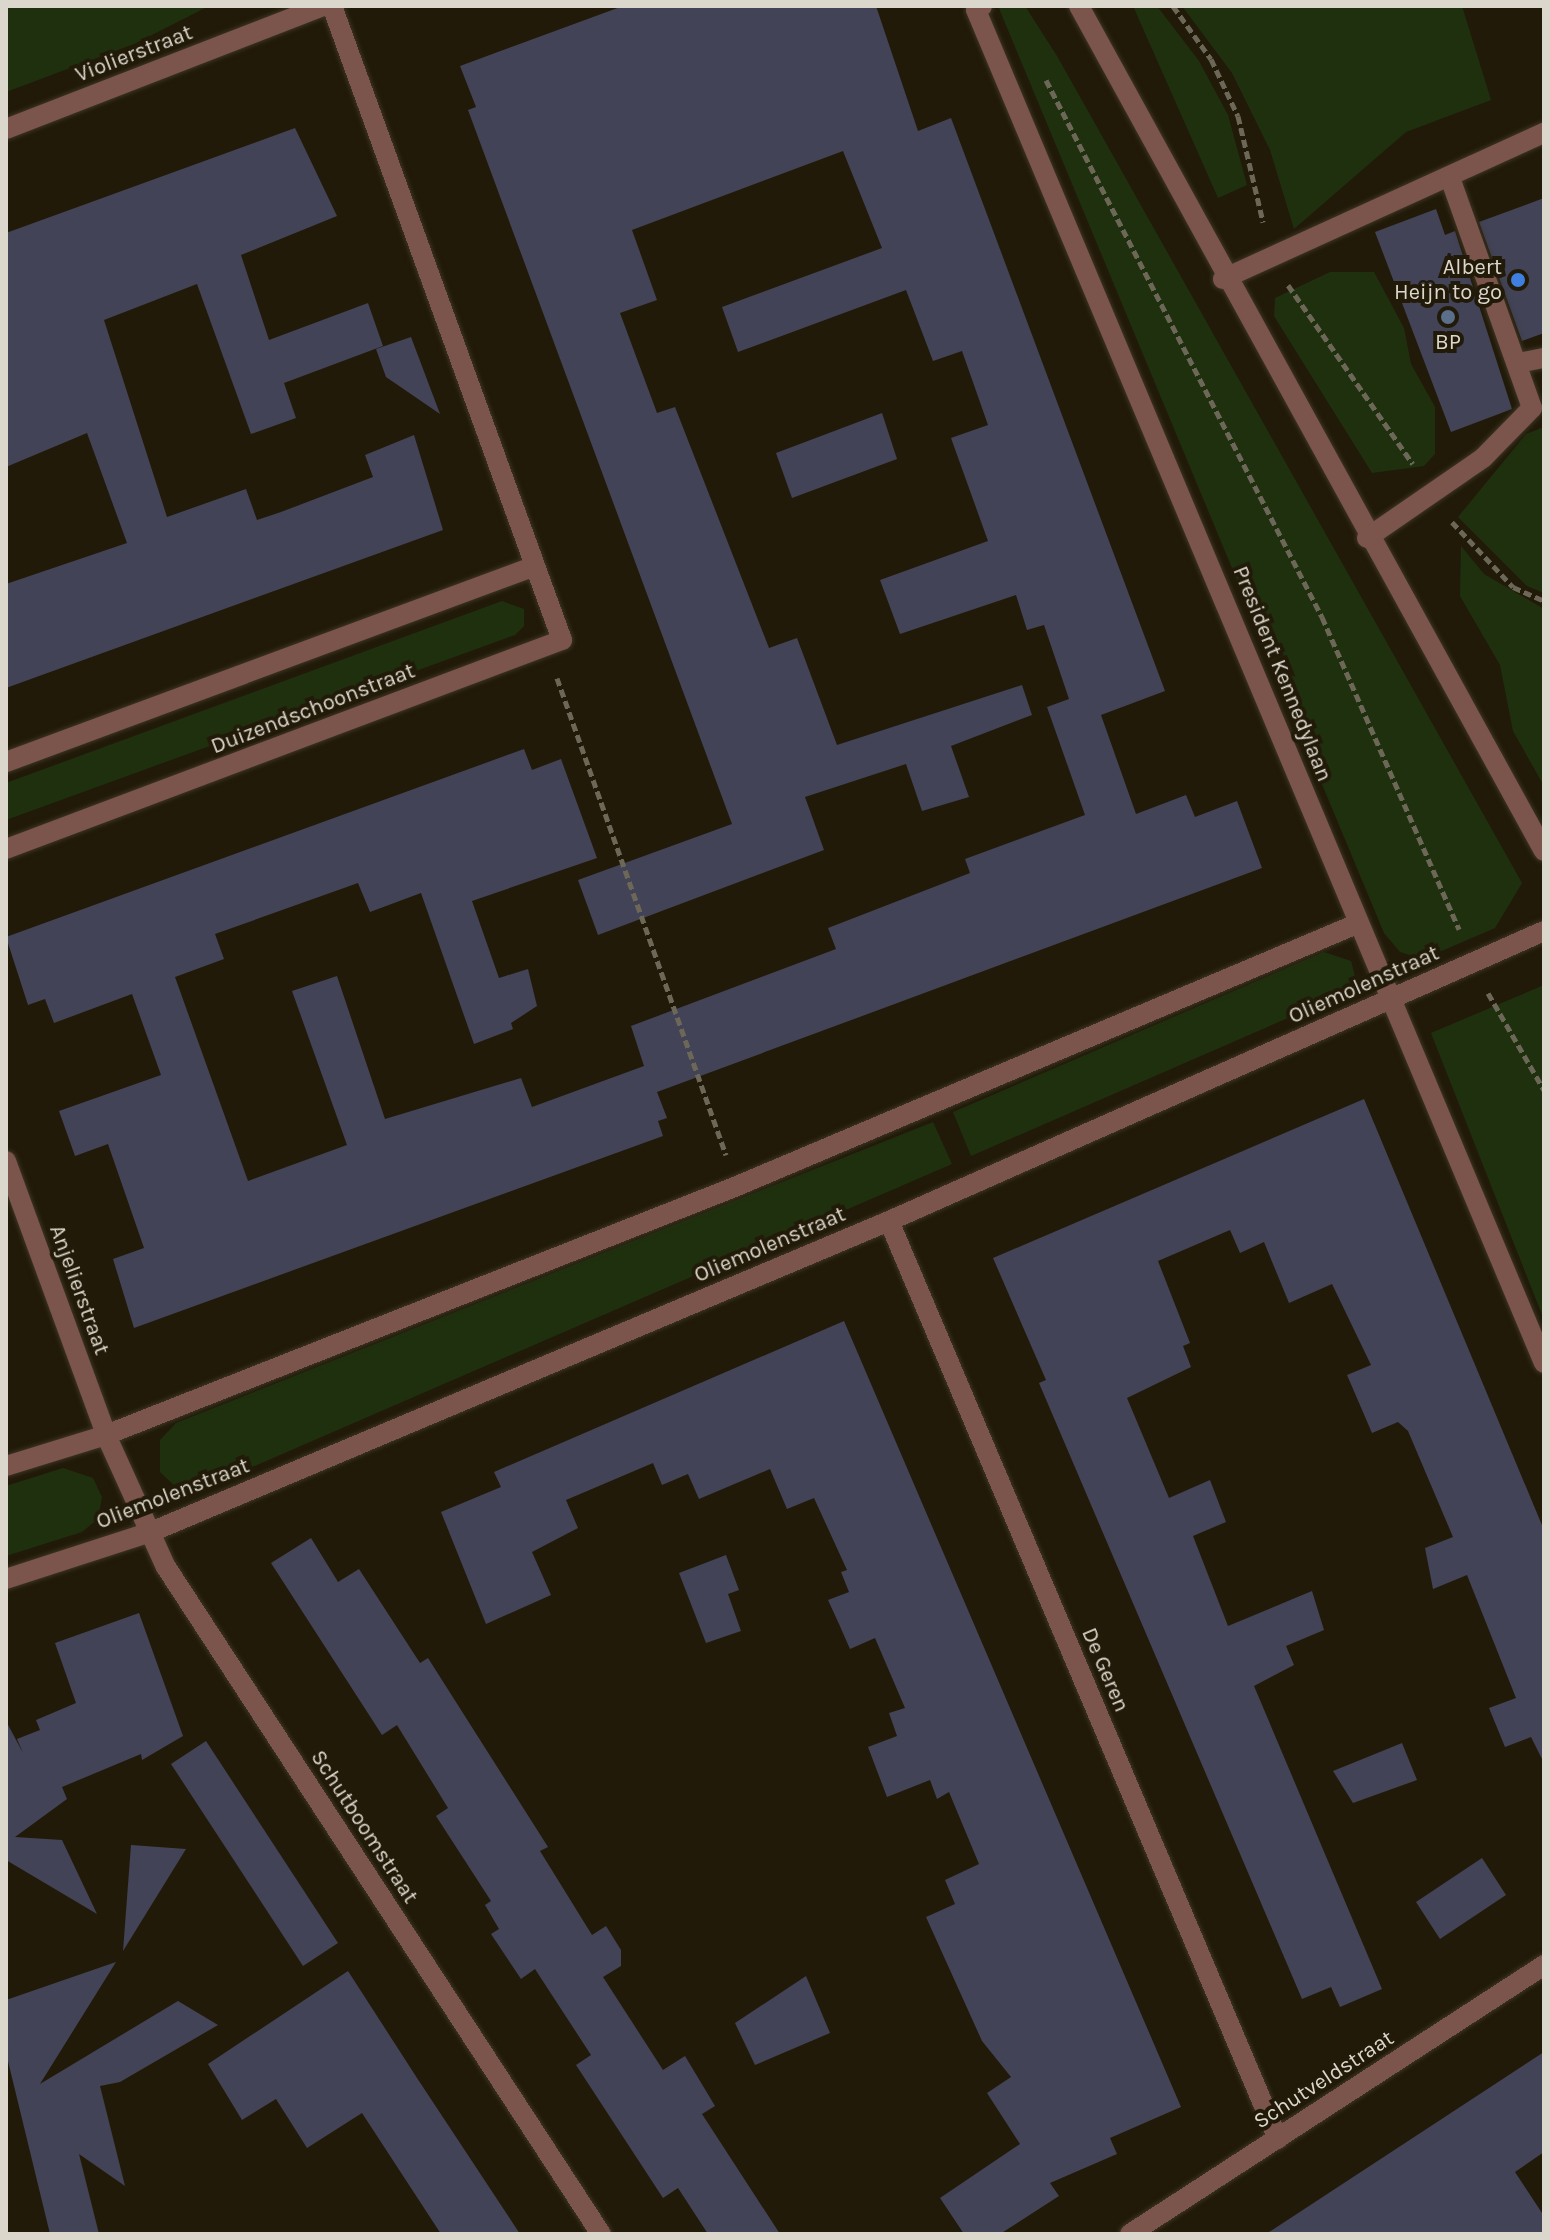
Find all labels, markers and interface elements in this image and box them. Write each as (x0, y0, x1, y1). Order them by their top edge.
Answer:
street label: Violierstraat (72, 20, 196, 88)
place label: Albert Heijn to go (1394, 254, 1502, 306)
marker: Albert Heijn to go (1509, 271, 1527, 289)
marker: BP (1439, 308, 1457, 326)
place label: BP (1435, 330, 1461, 356)
street label: President Kennedylaan (1227, 562, 1337, 786)
street label: Duizendschoonstraat (207, 658, 419, 760)
street label: Oliemolenstraat (1285, 940, 1443, 1030)
street label: Oliemolenstraat (690, 1201, 850, 1289)
street label: Anjelierstraat (43, 1221, 115, 1359)
street label: Oliemolenstraat (93, 1453, 253, 1535)
street label: De Geren (1075, 1624, 1135, 1716)
street label: Schutboomstraat (305, 1745, 423, 1909)
street label: Schutveldstraat (1249, 2025, 1399, 2135)

